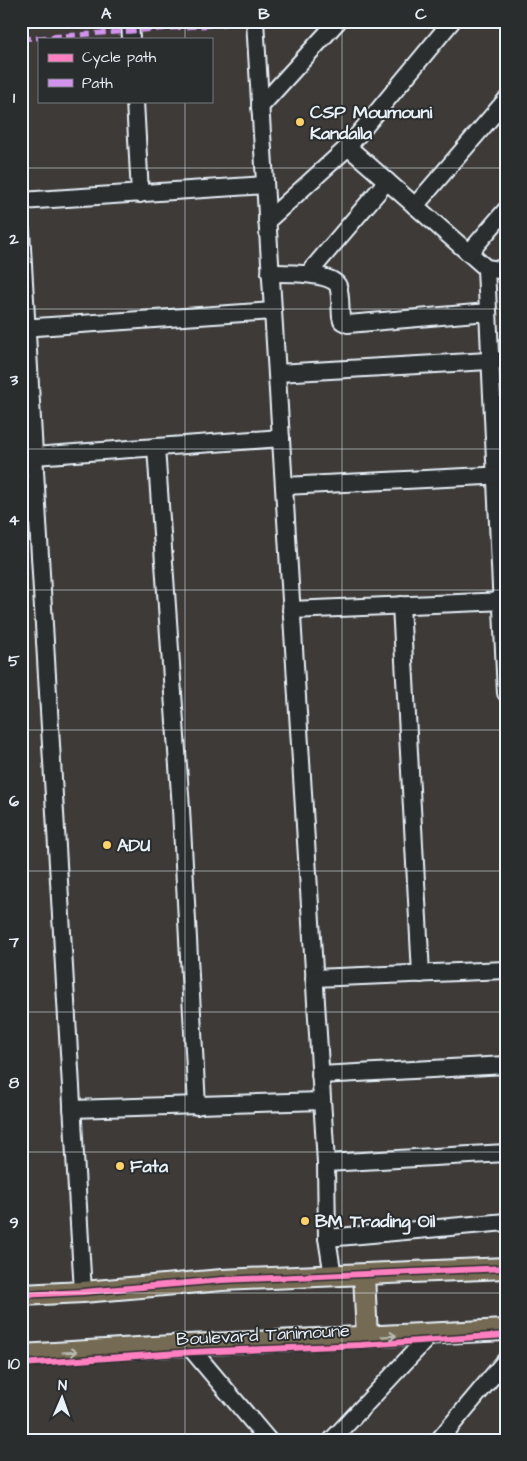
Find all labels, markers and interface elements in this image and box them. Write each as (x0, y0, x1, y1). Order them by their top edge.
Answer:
text: A (101, 3, 112, 25)
text: B (258, 3, 270, 25)
text: C (415, 3, 427, 25)
legend (38, 38, 212, 102)
text: Cycle path (82, 47, 157, 69)
text: Path (82, 73, 113, 94)
text: 1 (13, 87, 16, 109)
place label: CSP Moumouni Kandalla (310, 100, 432, 146)
marker: CSP Moumouni Kandalla (294, 116, 306, 128)
text: 2 (8, 228, 19, 250)
text: 3 (9, 369, 19, 391)
text: 4 (9, 509, 20, 531)
text: 5 (8, 650, 20, 672)
text: 6 (9, 790, 19, 812)
place label: ADU (117, 833, 150, 858)
marker: ADU (101, 839, 113, 851)
text: 7 (8, 931, 19, 953)
text: 8 (9, 1072, 20, 1094)
place label: Fata (130, 1154, 169, 1179)
marker: Fata (114, 1160, 126, 1172)
place label: BM Trading Oil (315, 1209, 435, 1235)
text: 9 (9, 1212, 19, 1234)
marker: BM Trading Oil (299, 1215, 311, 1227)
street label: Boulevard Tanimoune (176, 1318, 351, 1352)
one-way arrow (381, 1331, 397, 1341)
one-way arrow (62, 1348, 78, 1357)
text: 10 (8, 1353, 20, 1375)
north arrow (38, 1374, 88, 1424)
text: N (58, 1376, 67, 1396)

